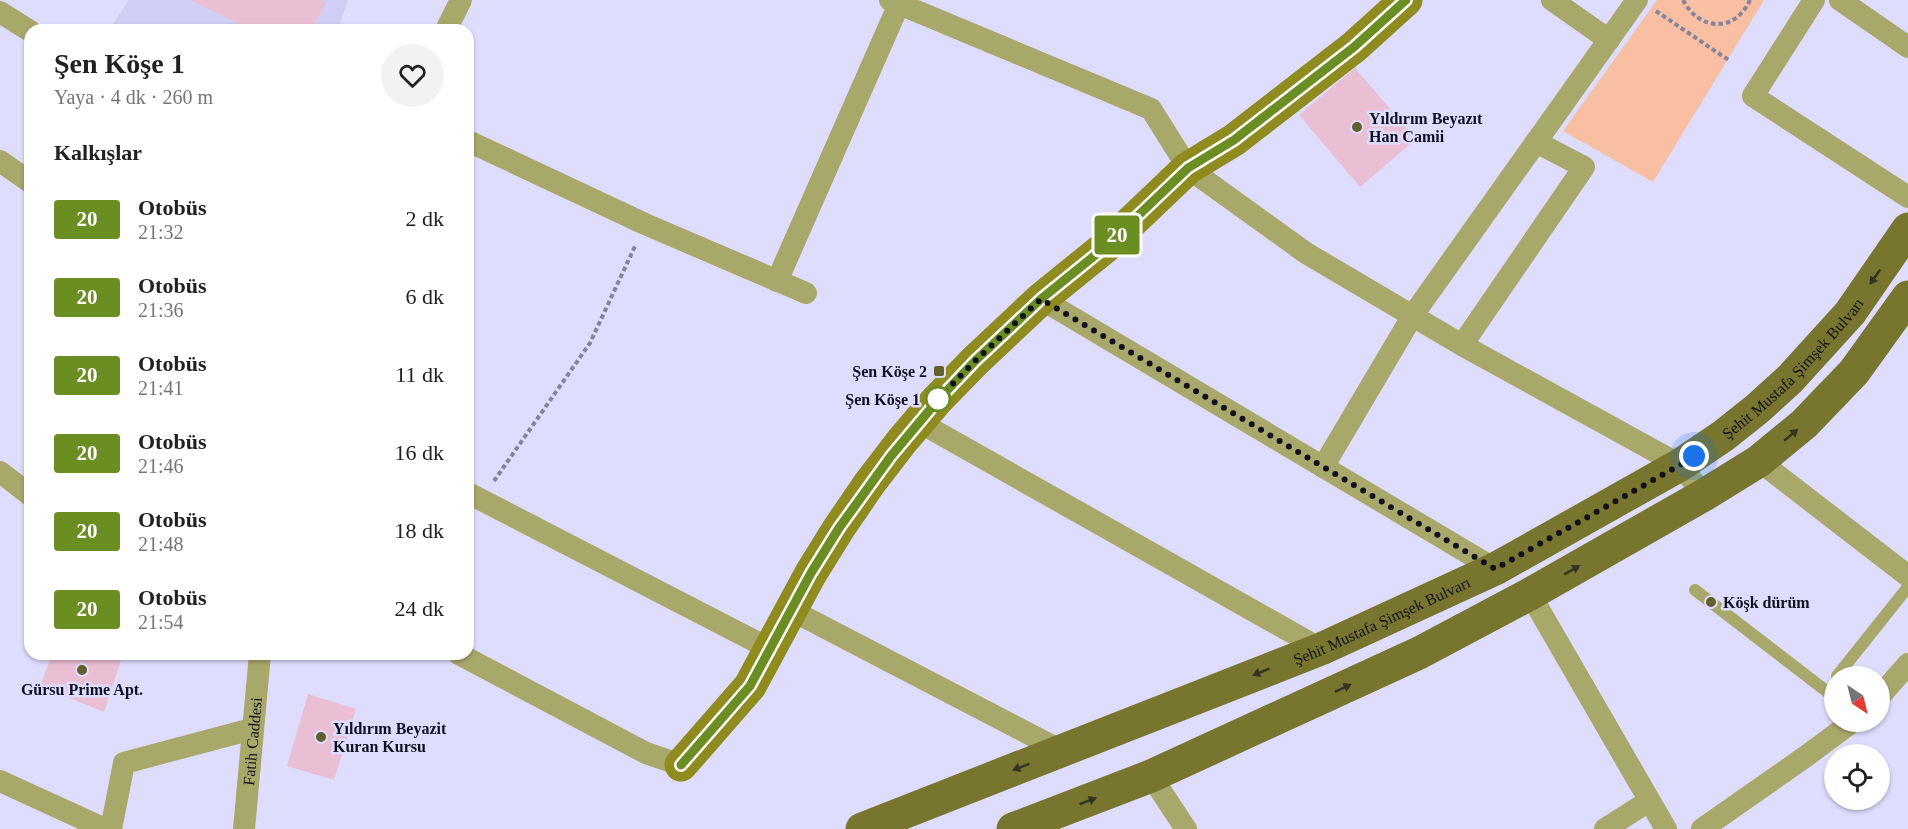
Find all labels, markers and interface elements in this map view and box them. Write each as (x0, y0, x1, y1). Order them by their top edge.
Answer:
button: heart (381, 44, 444, 107)
text: Şen Köşe 1 (54, 48, 185, 79)
text: Yaya · 4 dk · 260 m (54, 86, 213, 108)
place label: Yıldırım Beyazıt Han Camii (1369, 110, 1483, 145)
marker: Yıldırım Beyazıt Han Camii (1350, 120, 1364, 134)
text: Kalkışlar (54, 140, 142, 165)
text: Otobüs (138, 195, 206, 220)
text: 2 dk (406, 206, 444, 231)
text: 20 (77, 207, 98, 231)
line badge: 20 (1090, 216, 1144, 254)
text: 21:32 (138, 221, 184, 243)
text: 20 (1107, 223, 1128, 247)
one-way arrow (1870, 269, 1881, 285)
text: Otobüs (138, 273, 206, 298)
text: 6 dk (406, 284, 444, 309)
text: 20 (77, 285, 98, 309)
street label: Şehit Mustafa Şimşek Bulvarı (1719, 294, 1867, 443)
text: 21:36 (138, 299, 184, 321)
text: Otobüs (138, 351, 206, 376)
text: 11 dk (395, 362, 444, 387)
text: 20 (77, 363, 98, 387)
place label: Şen Köşe 2 (852, 363, 927, 381)
marker: Şen Köşe 2 (932, 364, 946, 378)
text: 21:41 (138, 377, 184, 399)
marker: Şen Köşe 1 (925, 386, 951, 412)
place label: Şen Köşe 1 (845, 391, 920, 409)
text: Otobüs (138, 429, 206, 454)
one-way arrow (1783, 429, 1798, 442)
text: 16 dk (395, 440, 444, 465)
text: 20 (77, 441, 98, 465)
your location (1679, 441, 1709, 471)
text: 21:46 (138, 455, 184, 477)
text: Otobüs (138, 507, 206, 532)
text: 18 dk (395, 518, 444, 543)
text: 20 (77, 519, 98, 543)
text: 21:48 (138, 533, 184, 555)
one-way arrow (1564, 565, 1581, 575)
street label: Şehit Mustafa Şimşek Bulvarı (1291, 573, 1474, 669)
text: Otobüs (138, 585, 206, 610)
place label: Köşk dürüm (1723, 594, 1810, 612)
marker: Köşk dürüm (1704, 595, 1718, 609)
text: 24 dk (395, 596, 444, 621)
text: 20 (77, 597, 98, 621)
text: 21:54 (138, 611, 184, 633)
marker: Gürsu Prime Apt. (75, 663, 89, 677)
north arrow (1824, 666, 1890, 732)
map controls (1824, 666, 1890, 810)
one-way arrow (1251, 668, 1269, 678)
place label: Gürsu Prime Apt. (21, 681, 143, 699)
one-way arrow (1334, 683, 1351, 692)
street label: Fatih Caddesi (240, 696, 265, 786)
place label: Yıldırım Beyazit Kuran Kursu (333, 720, 447, 755)
marker: Yıldırım Beyazit Kuran Kursu (314, 730, 328, 744)
button: locate (1824, 744, 1890, 810)
one-way arrow (1011, 762, 1029, 772)
one-way arrow (1079, 795, 1097, 805)

